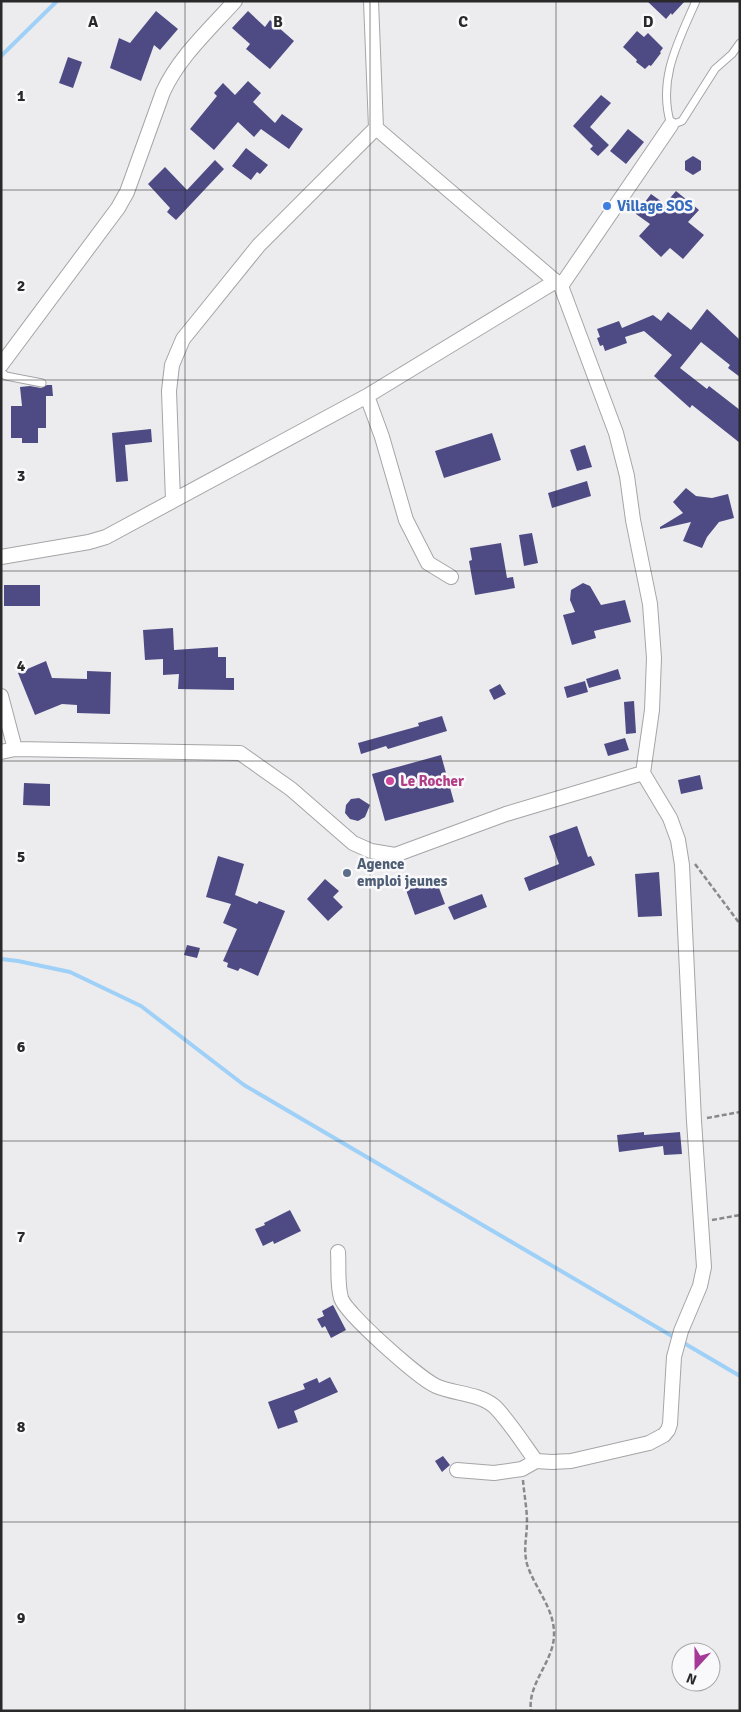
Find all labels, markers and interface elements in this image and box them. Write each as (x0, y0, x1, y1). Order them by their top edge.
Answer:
text: A (88, 12, 99, 32)
text: B (273, 12, 283, 32)
text: C (458, 12, 468, 32)
text: D (643, 12, 654, 32)
text: 1 (17, 86, 26, 106)
place label: Village SOS (617, 197, 693, 215)
marker: Village SOS (601, 200, 613, 212)
text: 2 (17, 276, 25, 296)
text: 3 (17, 466, 25, 486)
text: 4 (17, 656, 26, 676)
place label: Le Rocher (400, 772, 464, 790)
marker: Le Rocher (384, 775, 396, 787)
text: 5 (17, 847, 25, 867)
place label: Agence emploi jeunes (357, 855, 448, 890)
marker: Agence emploi jeunes (341, 867, 353, 879)
text: 6 (17, 1037, 26, 1057)
text: 7 (17, 1227, 26, 1247)
text: 8 (17, 1417, 26, 1437)
text: 9 (17, 1608, 26, 1628)
north arrow (671, 1642, 721, 1692)
text: N (684, 1669, 699, 1688)

